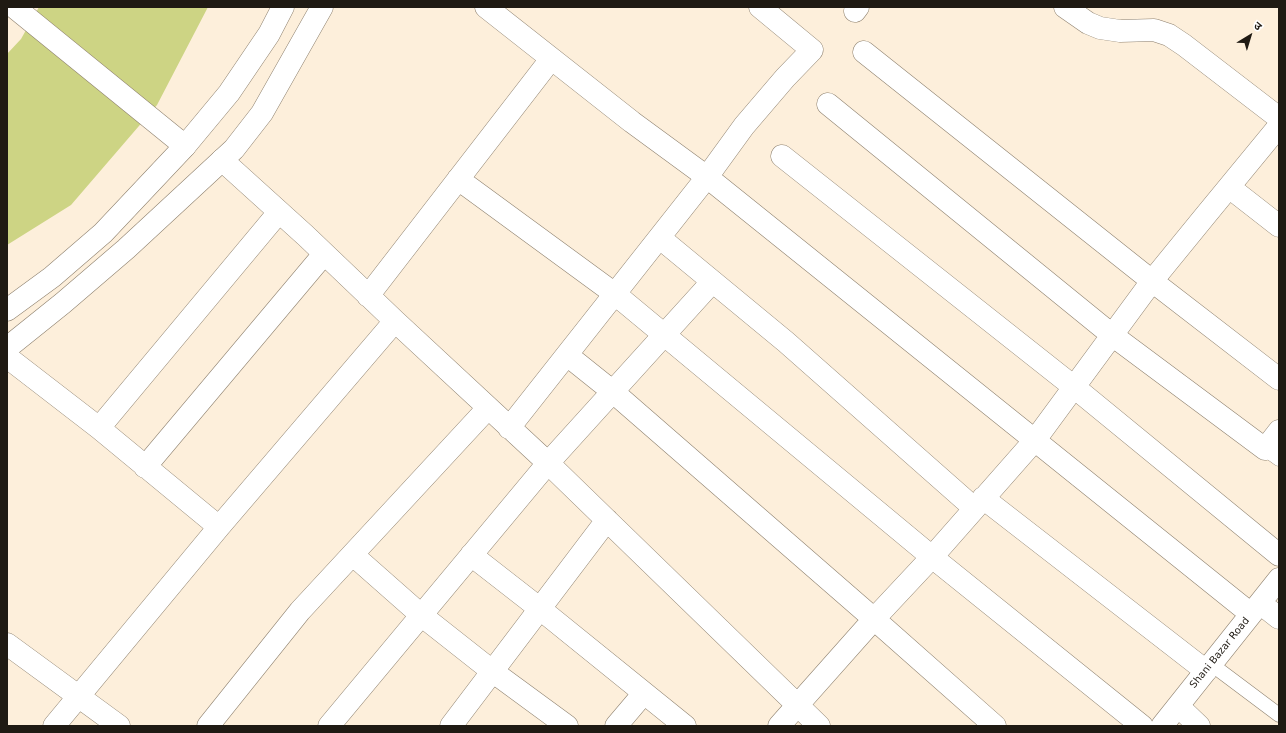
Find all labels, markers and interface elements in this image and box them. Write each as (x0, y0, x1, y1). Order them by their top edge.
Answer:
north arrow (1230, 16, 1270, 56)
text: उ (1251, 19, 1264, 33)
street label: Shani Bazar Road (1188, 615, 1252, 691)

